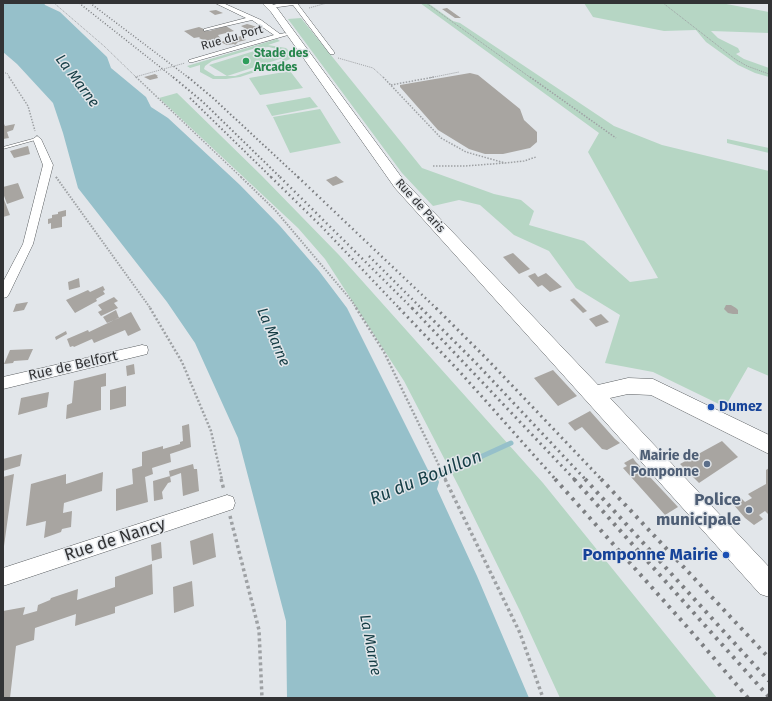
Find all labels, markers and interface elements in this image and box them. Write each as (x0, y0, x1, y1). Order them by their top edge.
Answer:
street label: Rue du Port (199, 22, 265, 54)
place label: Stade des Arcades (254, 47, 308, 75)
water label: La Marne (51, 51, 103, 111)
marker: Stade des Arcades (241, 56, 251, 66)
street label: Rue de Paris (392, 176, 448, 236)
water label: La Marne (253, 305, 293, 369)
street label: Rue de Belfort (27, 348, 119, 384)
place label: Dumez (719, 399, 762, 415)
marker: Dumez (706, 402, 716, 412)
water label: Ru du Bouillon (367, 446, 485, 510)
place label: Mairie de Pomponne (631, 448, 699, 480)
marker: Mairie de Pomponne (702, 459, 712, 469)
place label: Police municipale (656, 490, 741, 530)
marker: Police municipale (744, 505, 754, 515)
street label: Rue de Nancy (62, 514, 168, 566)
place label: Pomponne Mairie (582, 545, 718, 565)
marker: Pomponne Mairie (721, 550, 731, 560)
water label: La Marne (355, 613, 385, 677)

